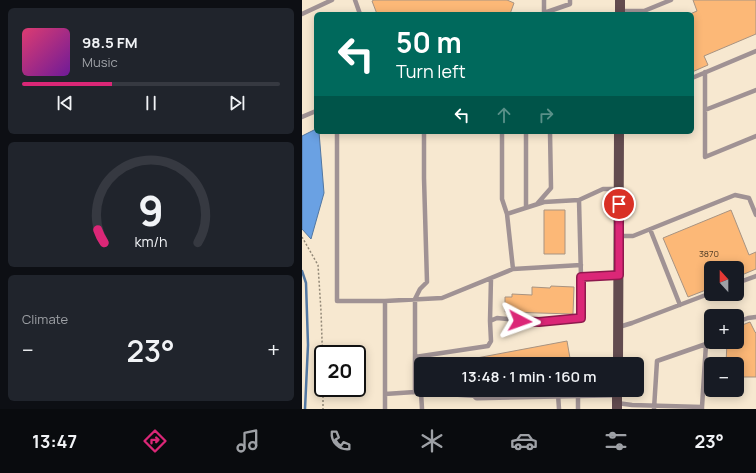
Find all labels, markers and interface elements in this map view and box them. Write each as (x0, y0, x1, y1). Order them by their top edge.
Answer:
text: 50 m (396, 23, 462, 61)
icon: left (330, 28, 382, 80)
text: 98.5 FM (82, 32, 138, 53)
text: Music (82, 53, 118, 71)
text: Turn left (396, 59, 466, 83)
icon: previous (54, 92, 76, 114)
icon: pause (140, 92, 162, 114)
icon: next (226, 92, 248, 114)
icon: left (451, 104, 473, 126)
icon: ahead (493, 104, 515, 126)
icon: right (535, 104, 557, 126)
text: 9 (138, 181, 164, 237)
pin (602, 187, 636, 221)
icon: arrive (608, 193, 630, 215)
text: km/h (134, 231, 168, 250)
house number: 3870 (699, 247, 719, 260)
north arrow (704, 261, 744, 301)
map controls (704, 261, 744, 397)
position arrow (499, 300, 541, 342)
button: + (704, 309, 744, 349)
text: Climate (22, 310, 68, 328)
text: 23° (126, 330, 175, 371)
text: − (22, 335, 34, 365)
text: + (267, 335, 280, 365)
speed limit sign: 20 (314, 345, 366, 397)
button: − (704, 357, 744, 397)
text: 13:48 · 1 min · 160 m (462, 366, 596, 387)
icon: directions (141, 427, 169, 455)
icon: music (234, 427, 262, 455)
icon: phone (326, 427, 354, 455)
icon: climate (418, 427, 446, 455)
icon: car (510, 427, 538, 455)
icon: filters (602, 427, 630, 455)
text: 13:47 (32, 429, 77, 453)
text: 23° (695, 429, 724, 453)

